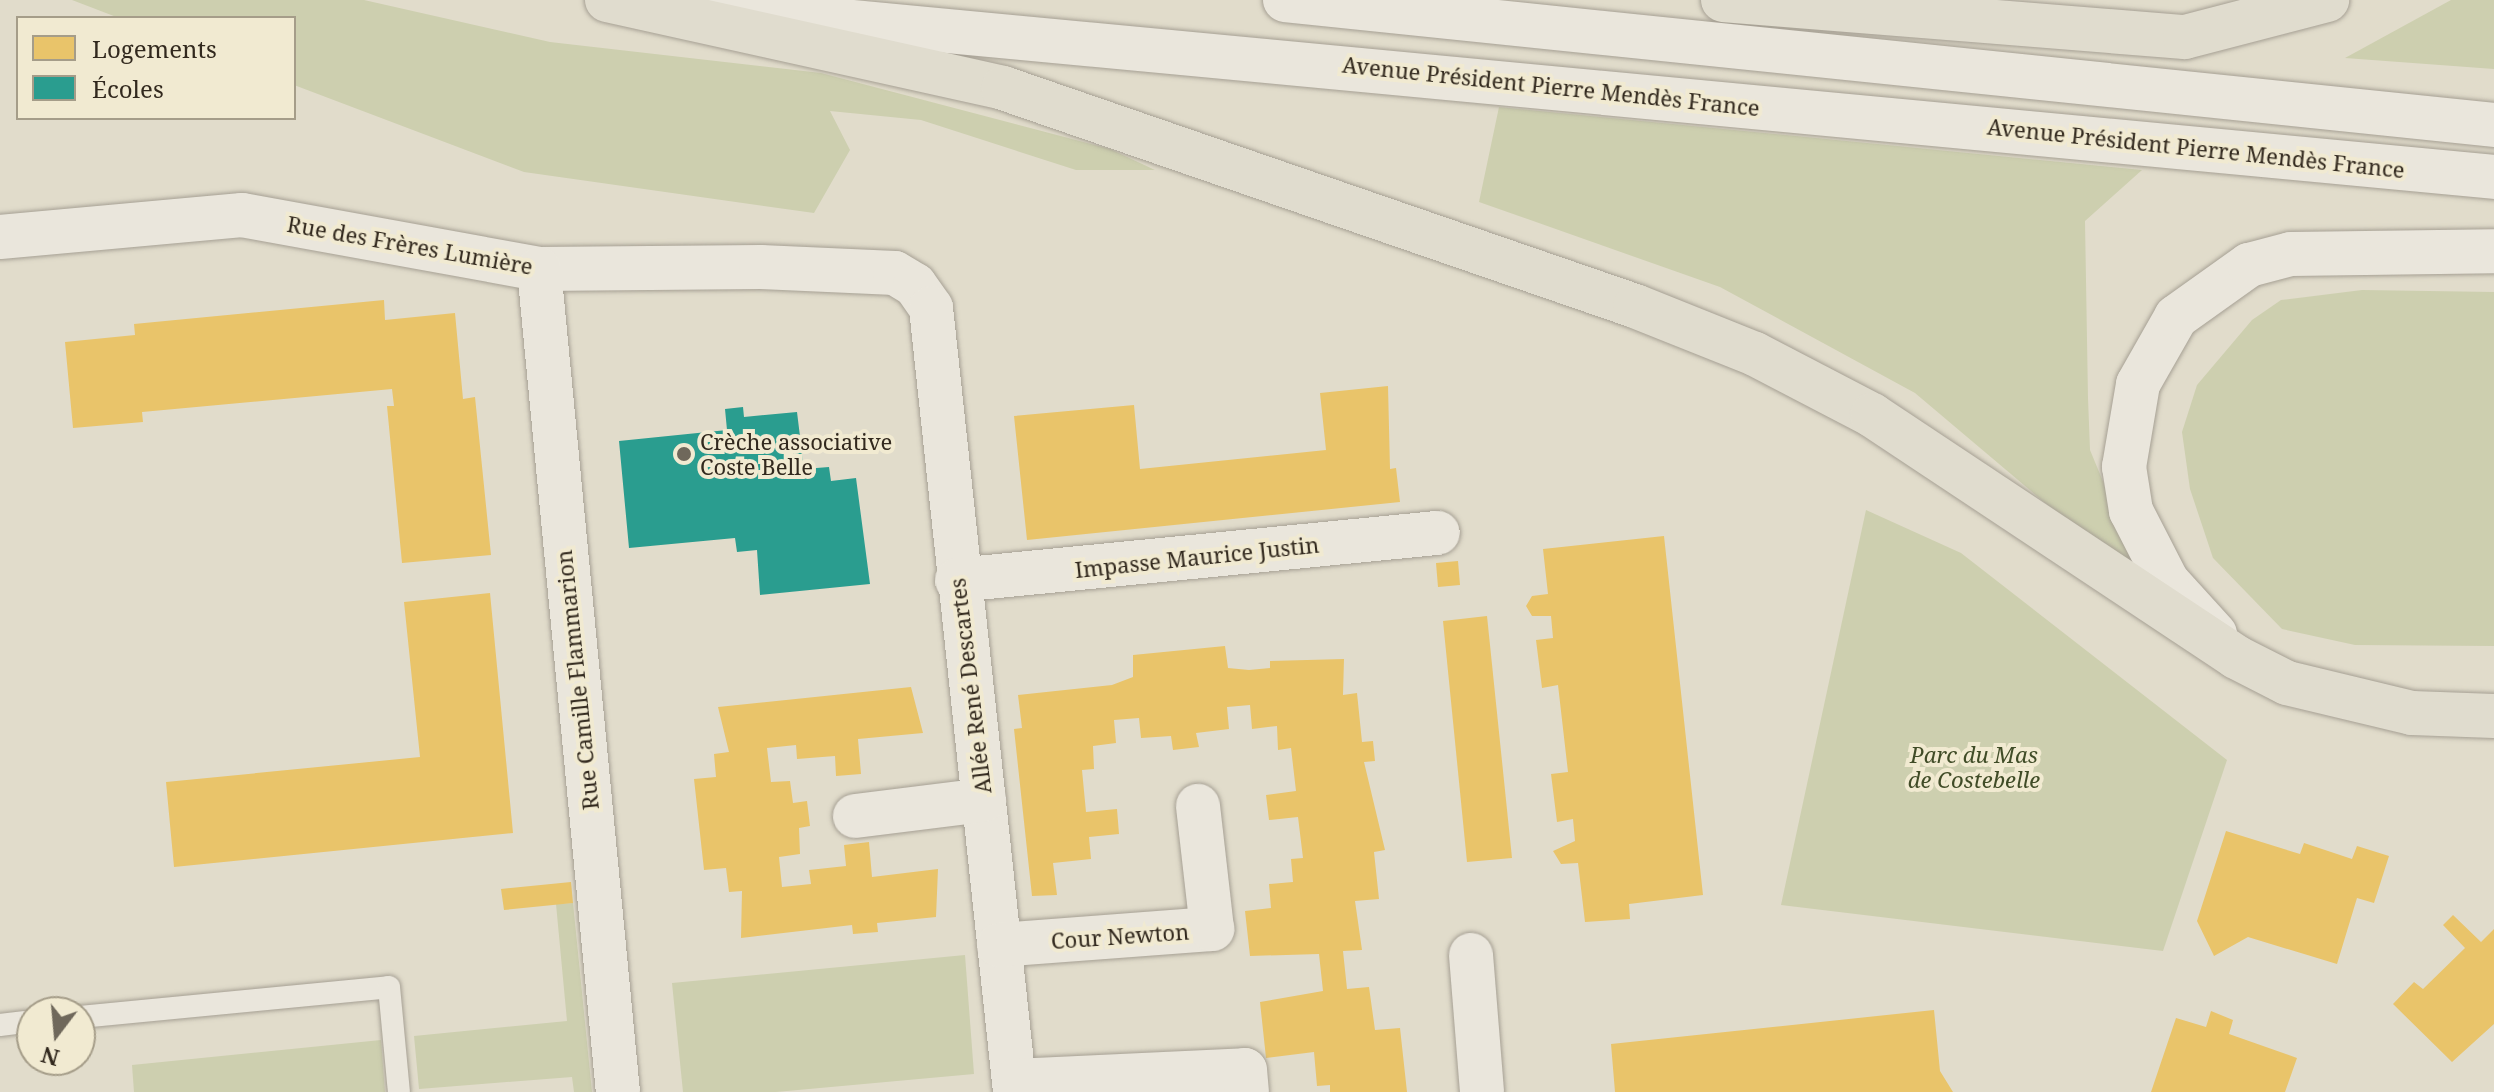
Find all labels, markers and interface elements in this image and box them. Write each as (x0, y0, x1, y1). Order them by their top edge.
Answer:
legend (16, 16, 296, 120)
text: Logements (92, 32, 217, 65)
street label: Avenue Président Pierre Mendès France (1341, 51, 1761, 121)
text: Écoles (92, 72, 164, 105)
street label: Avenue Président Pierre Mendès France (1986, 113, 2406, 183)
street label: Rue des Frères Lumière (285, 210, 535, 280)
place label: Crèche associative Coste Belle (700, 428, 892, 480)
marker: Crèche associative Coste Belle (675, 445, 693, 463)
street label: Impasse Maurice Justin (1074, 531, 1320, 583)
street label: Rue Camille Flammarion (550, 549, 604, 811)
street label: Allée René Descartes (944, 577, 996, 795)
park label: Parc du Mas de Costebelle (1908, 741, 2040, 792)
street label: Cour Newton (1050, 918, 1190, 954)
north arrow (16, 996, 96, 1076)
text: N (37, 1040, 62, 1074)

